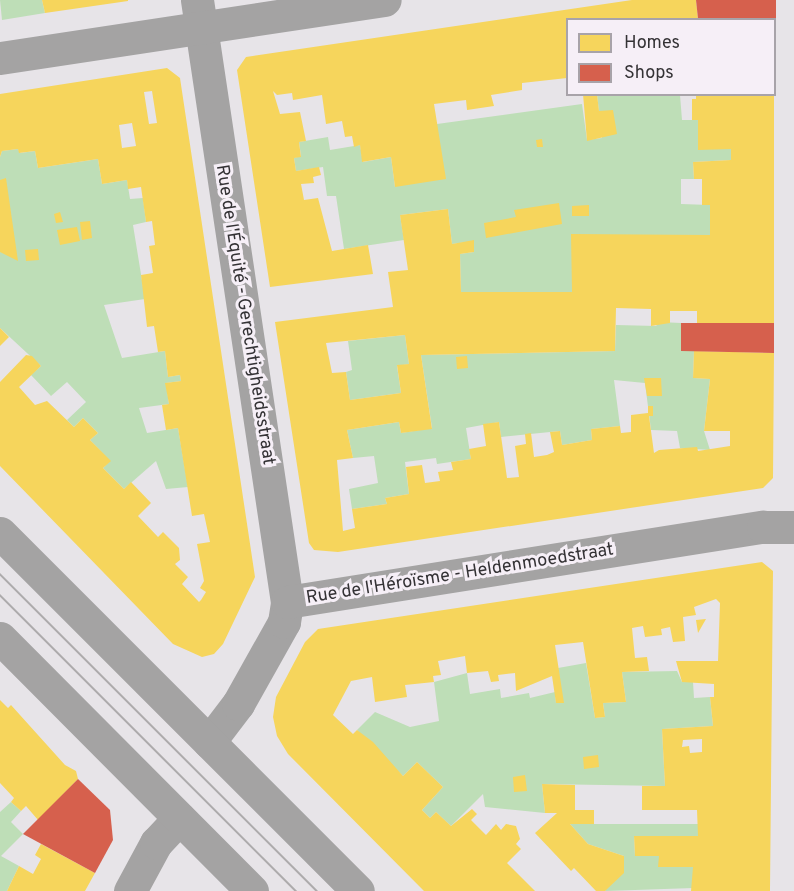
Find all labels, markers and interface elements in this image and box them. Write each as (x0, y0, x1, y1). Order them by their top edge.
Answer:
legend (566, 18, 776, 96)
text: Homes (624, 32, 680, 55)
text: Shops (624, 62, 674, 85)
street label: Rue de l'Équité - Gerechtigheidsstraat (210, 163, 278, 467)
street label: Rue de l'Héroïsme - Heldenmoedstraat (305, 540, 615, 610)

